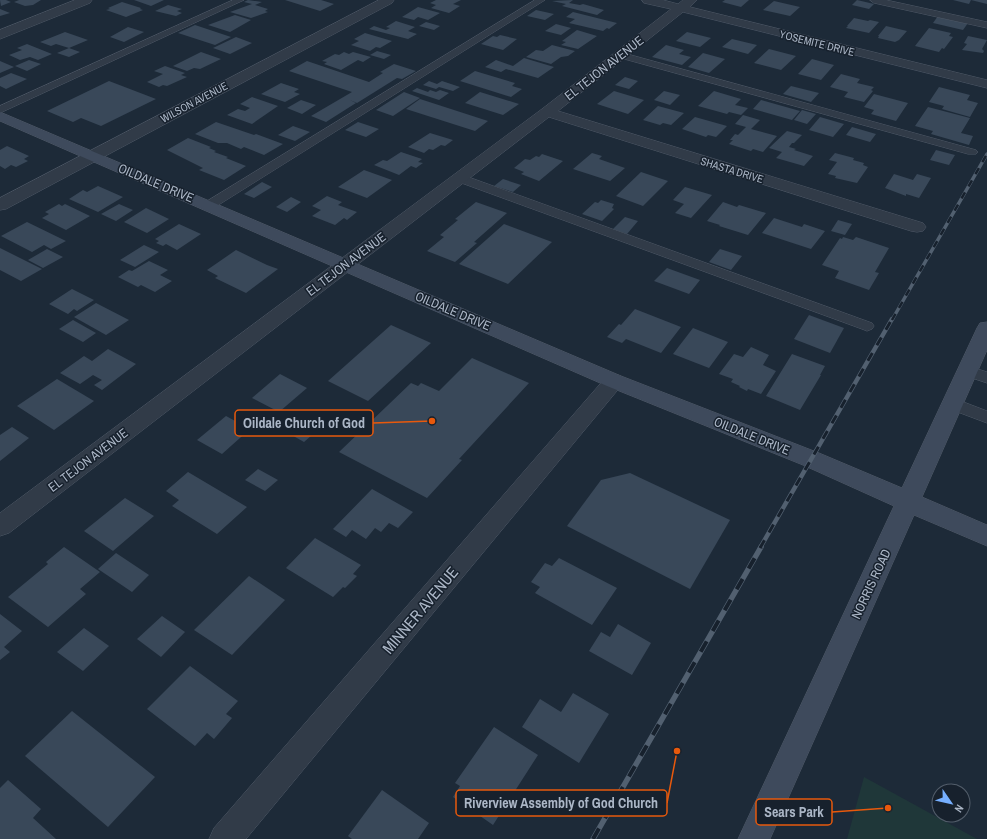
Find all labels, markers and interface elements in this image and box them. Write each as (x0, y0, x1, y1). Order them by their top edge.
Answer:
street label: YOSEMITE DRIVE (778, 27, 856, 59)
street label: EL TEJON AVENUE (561, 32, 647, 104)
street label: WILSON AVENUE (158, 78, 230, 126)
street label: SHASTA DRIVE (699, 154, 765, 186)
street label: OILDALE DRIVE (116, 159, 196, 207)
street label: EL TEJON AVENUE (303, 228, 389, 300)
street label: OILDALE DRIVE (413, 287, 493, 335)
callout: Oildale Church of God (235, 410, 373, 436)
street label: OILDALE DRIVE (711, 413, 793, 459)
text: Oildale Church of God (243, 414, 365, 432)
street label: EL TEJON AVENUE (45, 424, 131, 496)
street label: NORRIS ROAD (847, 546, 895, 622)
street label: MINNER AVENUE (377, 562, 463, 658)
north arrow (931, 783, 971, 823)
callout: Riverview Assembly of God Church (456, 790, 667, 816)
text: Riverview Assembly of God Church (464, 794, 658, 812)
callout: Sears Park (756, 799, 832, 825)
text: N (952, 802, 967, 815)
text: Sears Park (764, 803, 824, 821)

